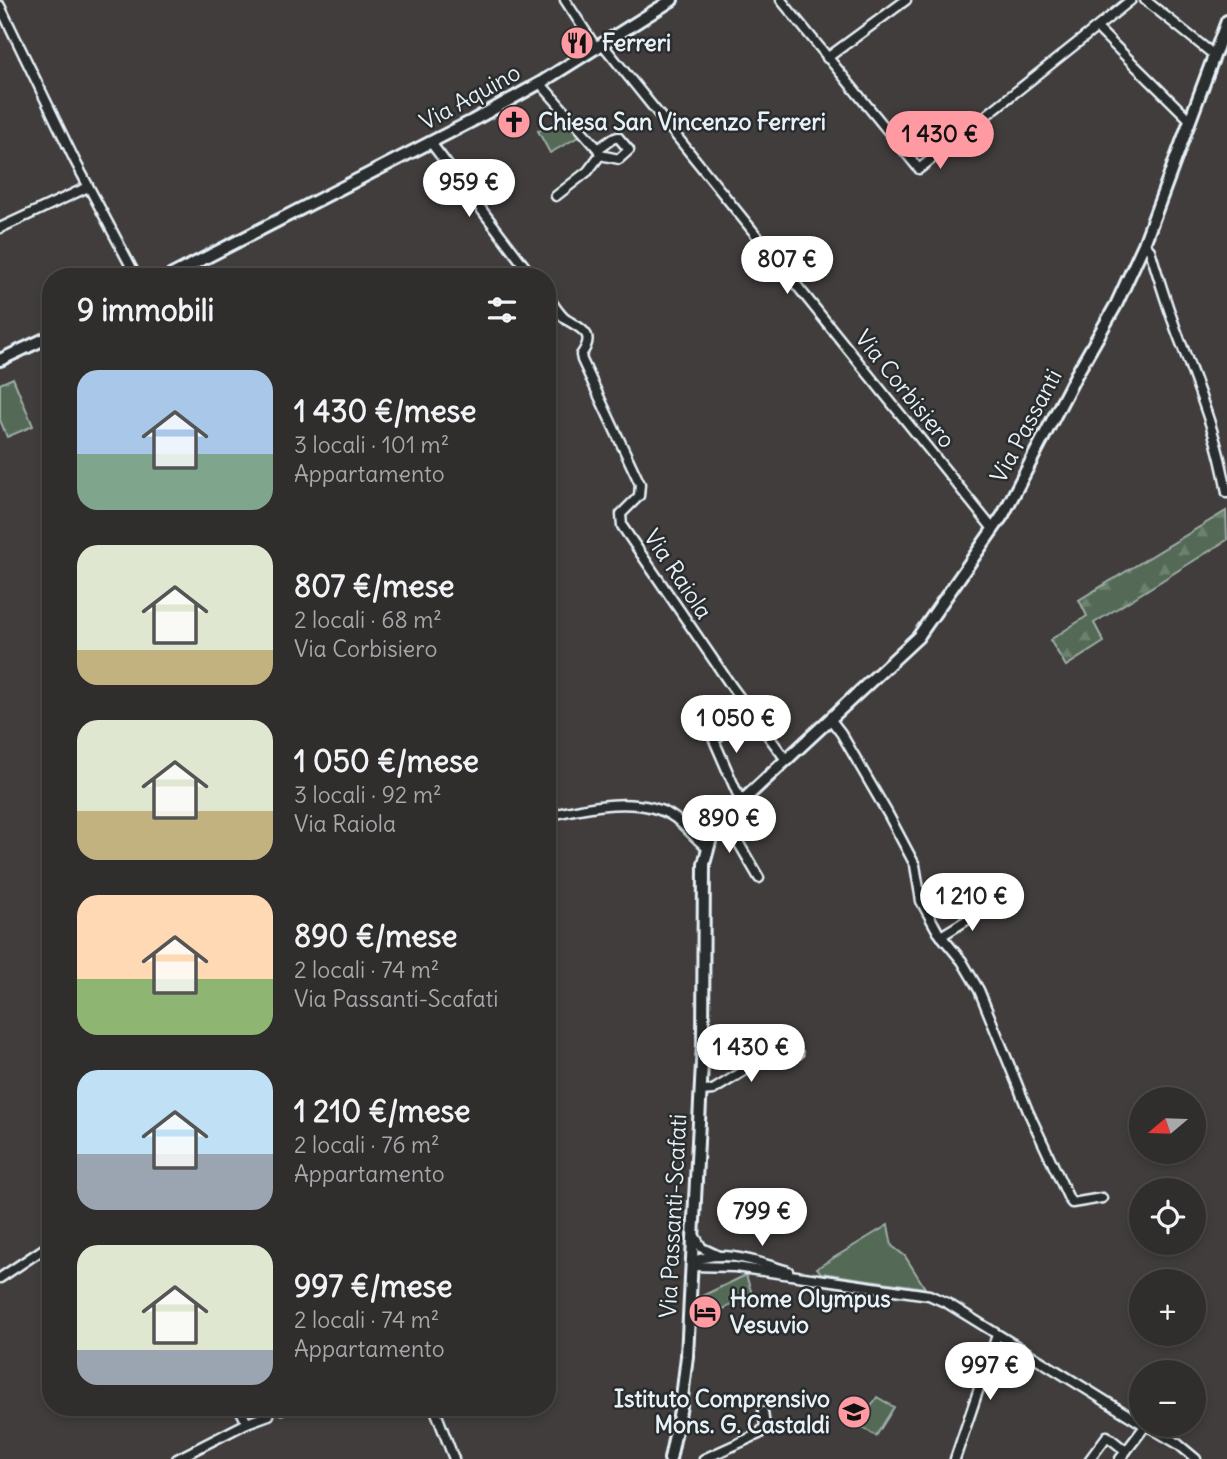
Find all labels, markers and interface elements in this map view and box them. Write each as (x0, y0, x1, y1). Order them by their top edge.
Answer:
restaurant icon: Ferreri (558, 24, 596, 62)
place label: Ferreri (602, 28, 671, 57)
street label: Via Aquino (414, 57, 525, 136)
church icon: Chiesa San Vincenzo Ferreri (495, 103, 533, 141)
place label: Chiesa San Vincenzo Ferreri (538, 107, 826, 136)
pin: 1 430 € (875, 111, 1005, 171)
text: 1 430 € (902, 119, 978, 148)
pin: 959 € (420, 160, 518, 219)
text: 959 € (439, 167, 499, 196)
pin: 807 € (738, 236, 836, 296)
text: 807 € (757, 244, 817, 273)
text: 9 immobili (77, 291, 214, 329)
icon: filters (483, 291, 521, 329)
street label: Via Corbisiero (849, 324, 962, 454)
street label: Via Passanti (984, 364, 1068, 488)
text: 1 430 €/mese (294, 392, 476, 430)
icon: home (133, 398, 217, 482)
text: 3 locali · 101 m² (294, 430, 449, 459)
text: Appartamento (294, 459, 445, 488)
street label: Via Raiola (638, 523, 719, 624)
text: 807 €/mese (294, 567, 455, 605)
icon: home (133, 573, 217, 657)
text: 2 locali · 68 m² (294, 605, 442, 634)
text: Via Corbisiero (294, 634, 437, 663)
pin: 1 050 € (671, 696, 801, 755)
text: 1 050 € (697, 703, 775, 732)
text: 1 050 €/mese (294, 742, 479, 780)
icon: home (133, 748, 217, 832)
text: 3 locali · 92 m² (294, 780, 442, 809)
pin: 890 € (680, 796, 778, 855)
text: 890 € (698, 803, 760, 832)
text: Via Raiola (294, 809, 396, 838)
pin: 1 210 € (907, 874, 1037, 933)
text: 1 210 € (936, 881, 1008, 910)
text: 890 €/mese (294, 917, 458, 955)
icon: home (133, 923, 217, 1007)
text: 2 locali · 74 m² (294, 955, 439, 984)
text: Via Passanti-Scafati (294, 984, 499, 1013)
pin: 1 430 € (686, 1024, 816, 1084)
text: 1 430 € (713, 1032, 789, 1061)
north arrow (1129, 1087, 1206, 1164)
map controls (1129, 1087, 1206, 1437)
text: 1 210 €/mese (294, 1092, 470, 1130)
icon: home (133, 1098, 217, 1182)
street label: Via Passanti-Scafati (653, 1113, 692, 1319)
text: 2 locali · 76 m² (294, 1130, 440, 1159)
text: Appartamento (294, 1159, 445, 1188)
button: locate (1129, 1178, 1206, 1255)
pin: 799 € (713, 1188, 811, 1248)
text: 799 € (733, 1196, 791, 1225)
text: 997 €/mese (294, 1267, 452, 1305)
button: + (1129, 1269, 1206, 1346)
icon: home (133, 1273, 217, 1357)
place label: Home Olympus Vesuvio (730, 1284, 891, 1339)
hotel icon: Home Olympus Vesuvio (686, 1293, 724, 1331)
text: 2 locali · 74 m² (294, 1305, 439, 1334)
text: Appartamento (294, 1334, 445, 1363)
pin: 997 € (941, 1342, 1039, 1402)
text: 997 € (961, 1350, 1019, 1379)
button: − (1129, 1360, 1206, 1437)
place label: Istituto Comprensivo Mons. G. Castaldi (614, 1384, 830, 1439)
school or university icon: Istituto Comprensivo Mons. G. Castaldi (835, 1393, 873, 1431)

